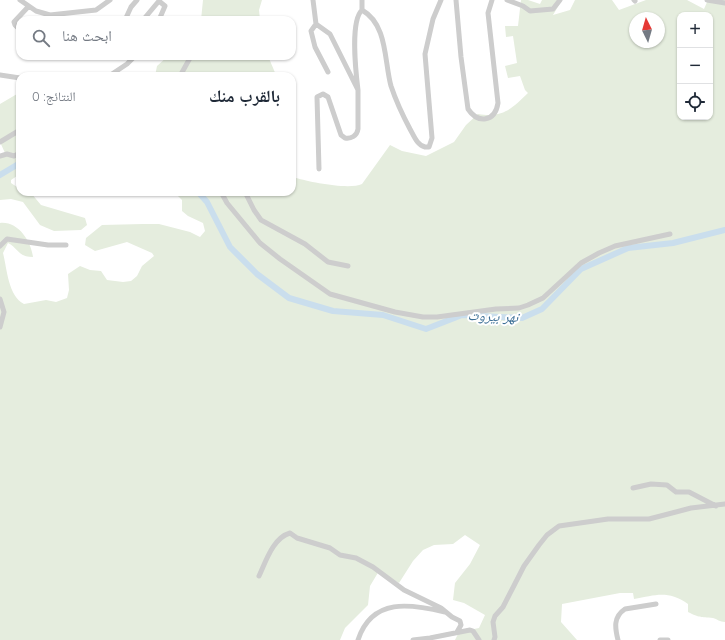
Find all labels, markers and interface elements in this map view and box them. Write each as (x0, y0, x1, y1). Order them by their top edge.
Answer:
north arrow (629, 12, 665, 48)
map controls (677, 12, 713, 120)
button: + (677, 12, 713, 48)
search box (16, 16, 296, 60)
text: ابحث هنا (62, 26, 112, 45)
icon: search (30, 27, 52, 49)
button: − (677, 48, 713, 84)
button: locate (677, 84, 713, 120)
text: بالقرب منك (209, 85, 280, 106)
text: النتائج: 0 (32, 88, 76, 104)
water label: نهر بيروت (467, 306, 521, 326)

